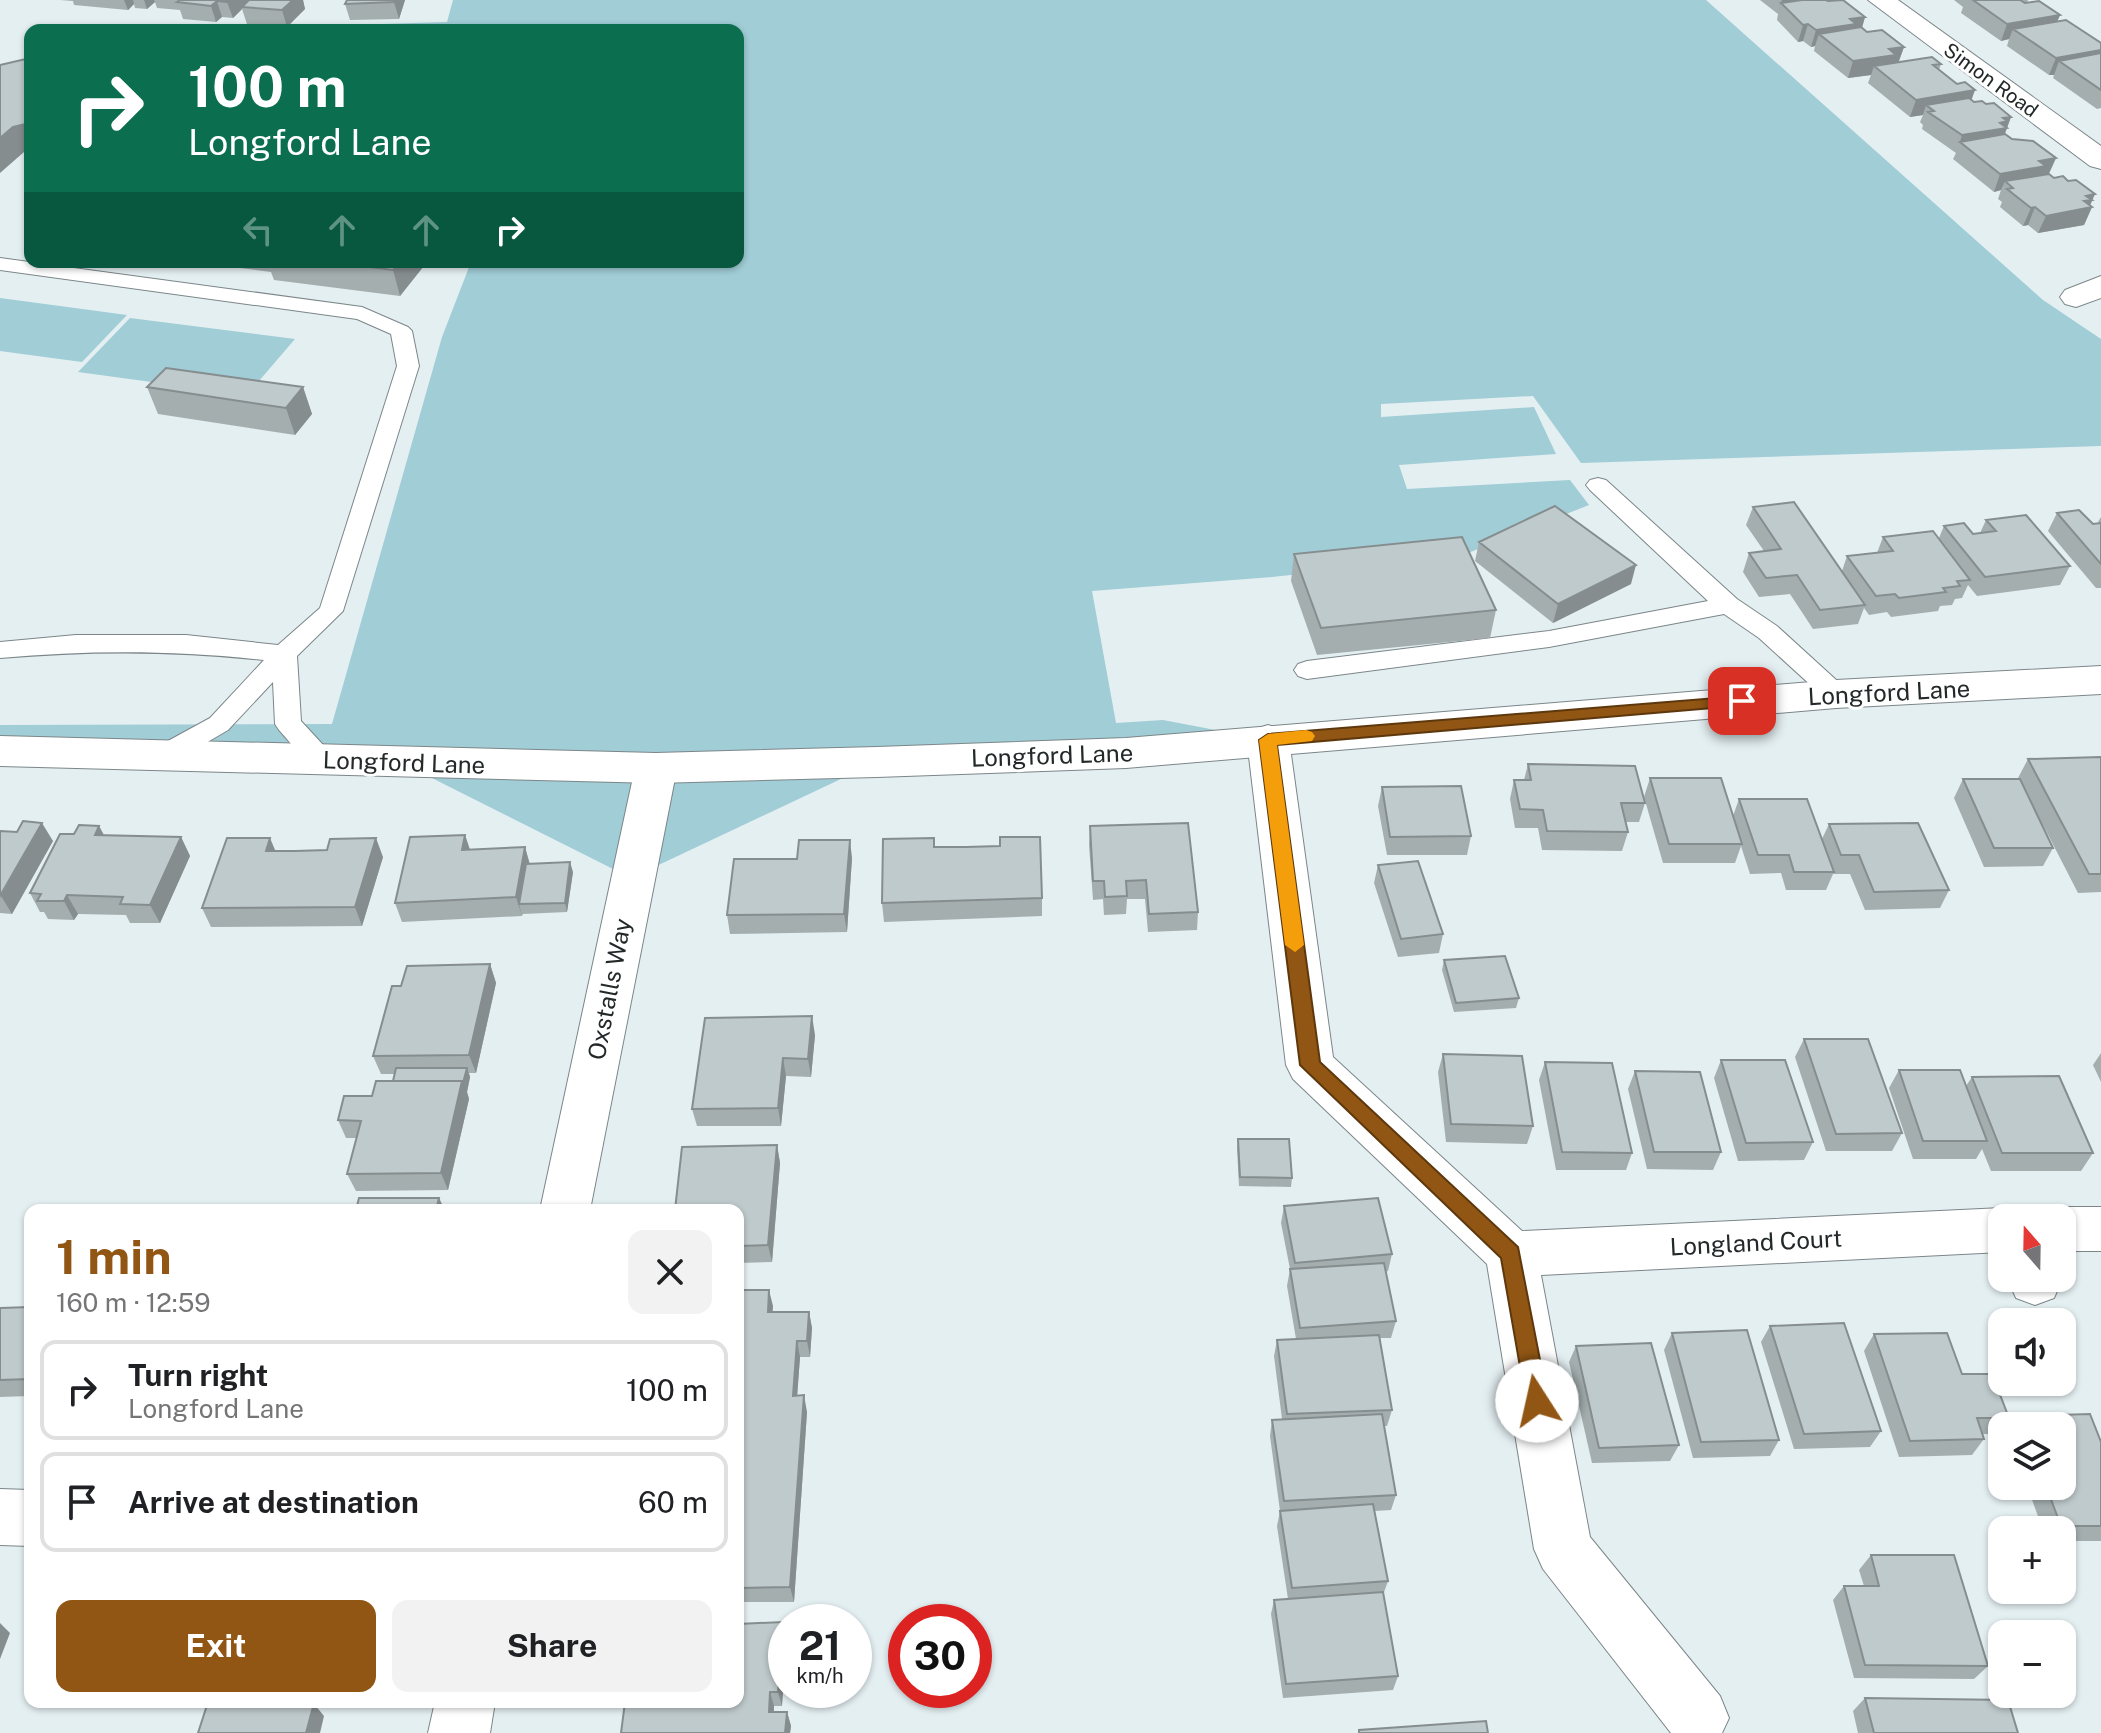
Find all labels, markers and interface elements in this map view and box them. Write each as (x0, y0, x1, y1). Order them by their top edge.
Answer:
street label: Simon Road (1939, 38, 2043, 122)
text: 100 m (188, 54, 347, 120)
icon: right (56, 56, 160, 160)
text: Longford Lane (188, 121, 432, 163)
icon: left (236, 208, 280, 252)
icon: ahead (320, 208, 364, 252)
icon: ahead (404, 208, 448, 252)
icon: right (488, 208, 532, 252)
pin (1708, 667, 1776, 735)
street label: Longford Lane (1807, 674, 1971, 710)
icon: arrive (1720, 679, 1764, 723)
street label: Longford Lane (970, 738, 1134, 772)
street label: Longford Lane (322, 745, 486, 779)
street label: Oxstalls Way (582, 916, 636, 1062)
north arrow (1988, 1204, 2076, 1292)
map controls (1988, 1204, 2076, 1708)
street label: Longland Court (1669, 1224, 1843, 1260)
text: 1 min (56, 1228, 172, 1285)
button: close (628, 1230, 712, 1314)
text: 160 m · 12:59 (56, 1287, 211, 1318)
button: sound (1988, 1308, 2076, 1396)
text: Turn right (128, 1357, 268, 1393)
position arrow (1495, 1359, 1579, 1443)
icon: right (60, 1368, 104, 1412)
text: 100 m (626, 1372, 708, 1408)
text: Longford Lane (128, 1393, 304, 1424)
button: layers (1988, 1412, 2076, 1500)
icon: arrive (60, 1480, 104, 1524)
text: Arrive at destination (128, 1484, 419, 1520)
text: 60 m (638, 1484, 708, 1520)
button: + (1988, 1516, 2076, 1604)
button: Exit (56, 1600, 376, 1692)
button: Share (392, 1600, 712, 1692)
speed limit sign: 30 (888, 1604, 992, 1708)
button: − (1988, 1620, 2076, 1708)
text: 21 (799, 1622, 841, 1669)
text: km/h (796, 1664, 844, 1688)

